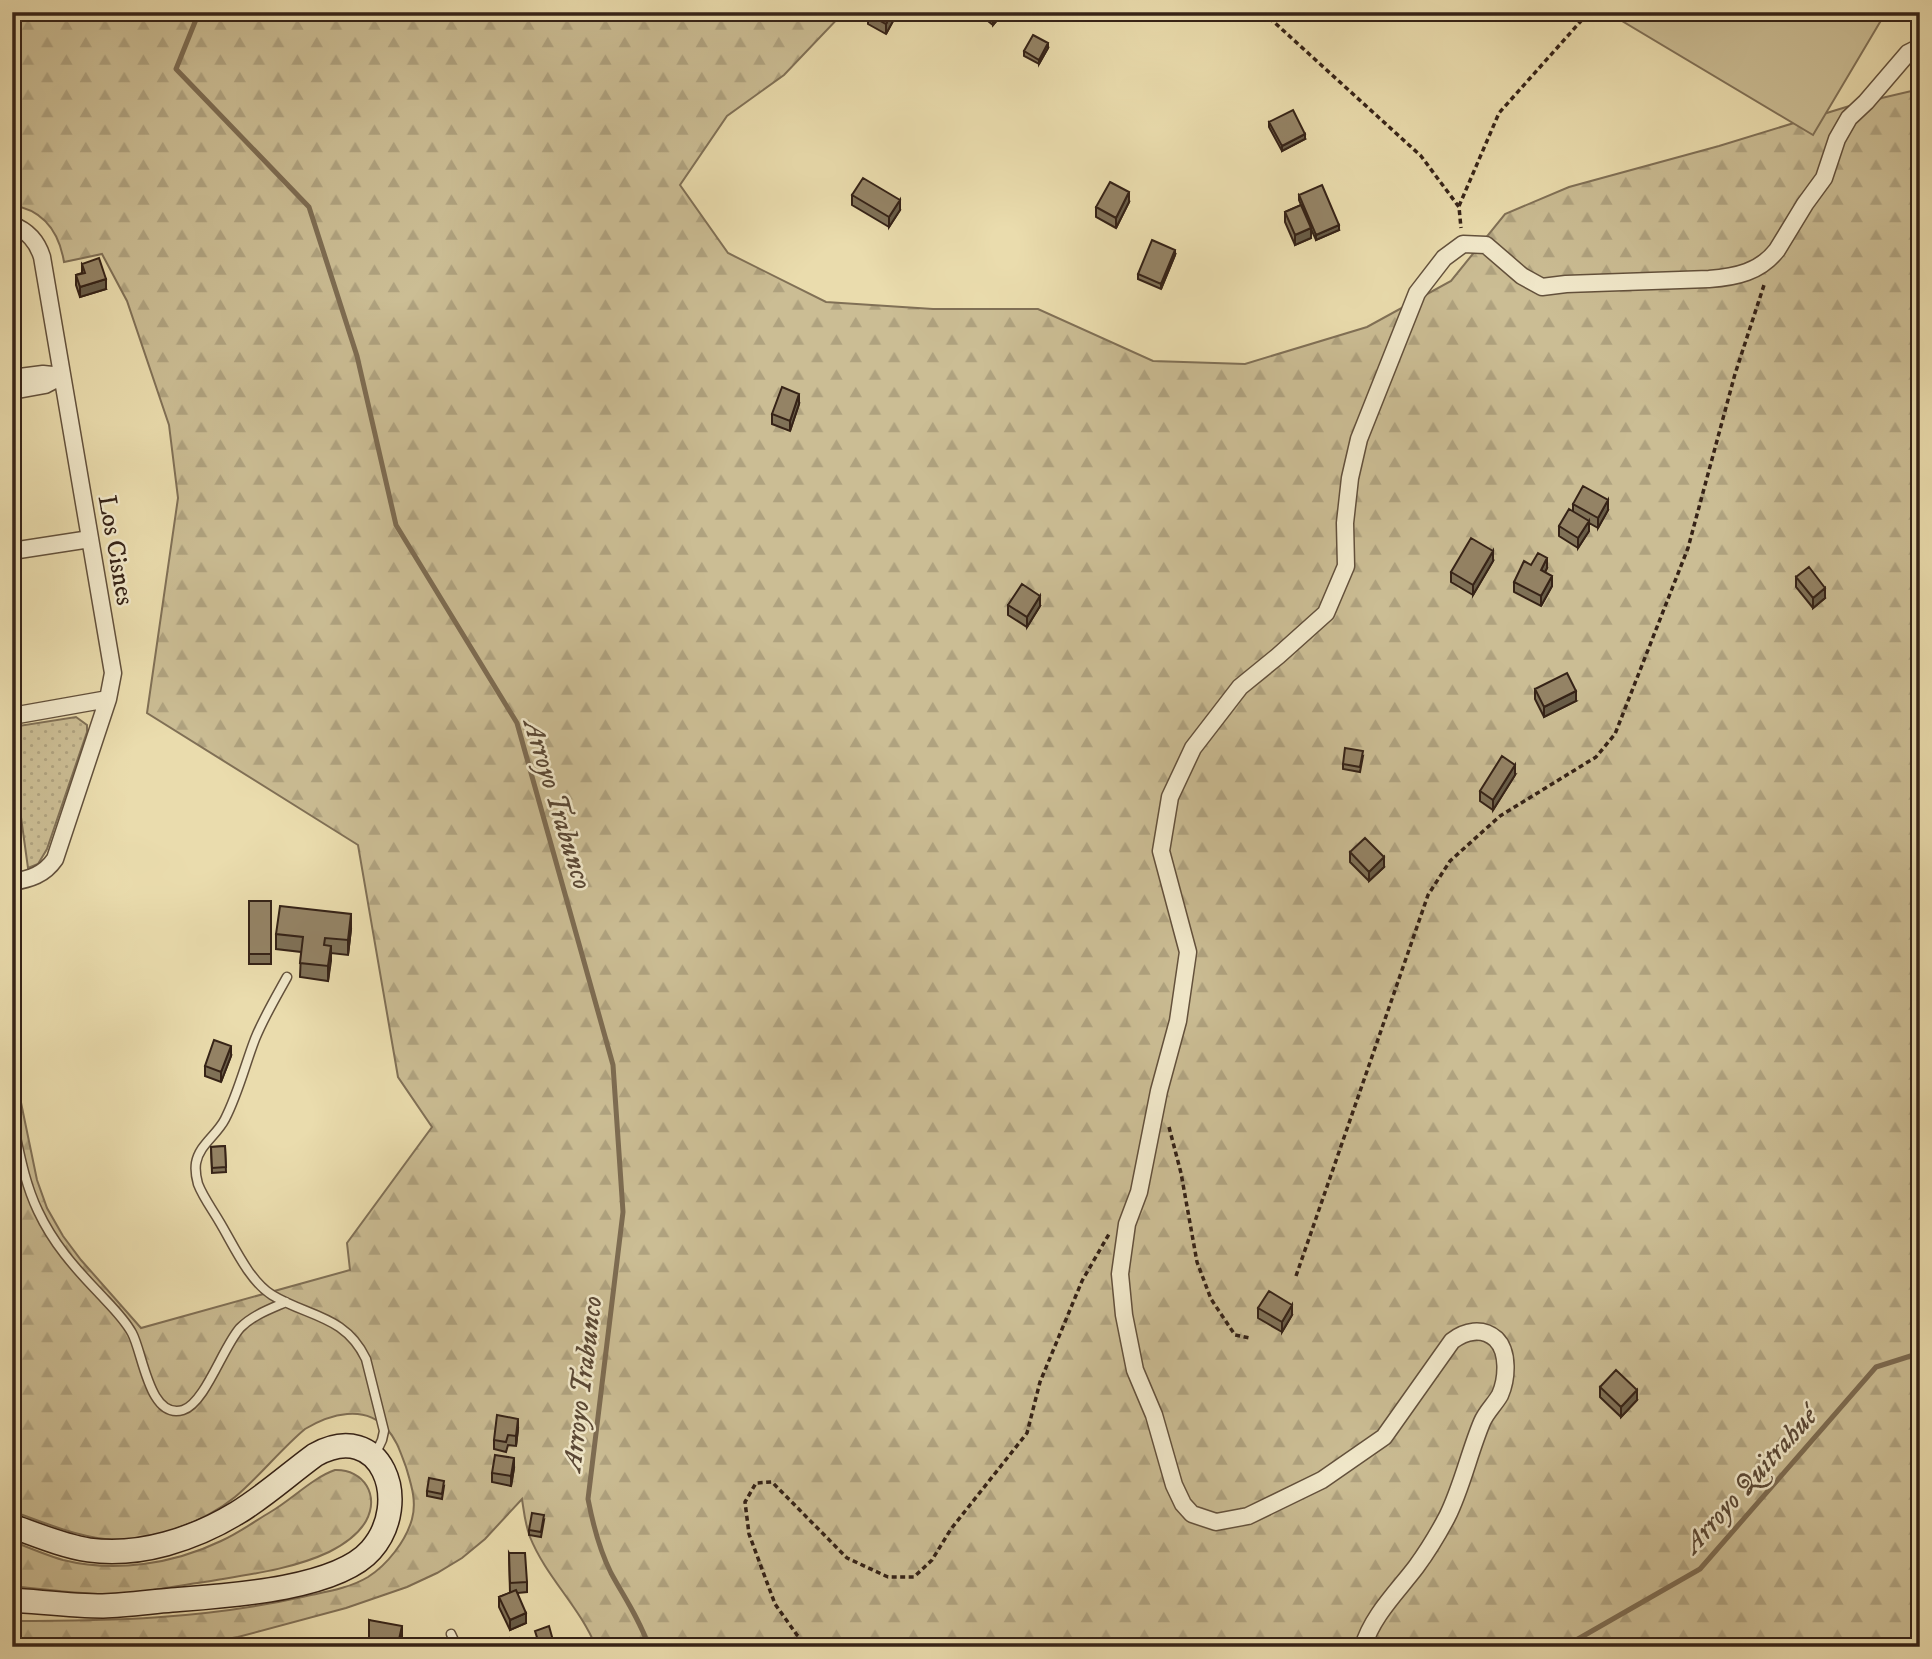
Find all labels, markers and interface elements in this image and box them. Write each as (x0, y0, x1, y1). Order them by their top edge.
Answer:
street label: Los Cisnes (90, 493, 141, 608)
water label: Arroyo Trabunco (514, 712, 600, 894)
water label: Arroyo Trabunco (554, 1294, 611, 1475)
water label: Arroyo Quitrahué (1673, 1396, 1828, 1562)

